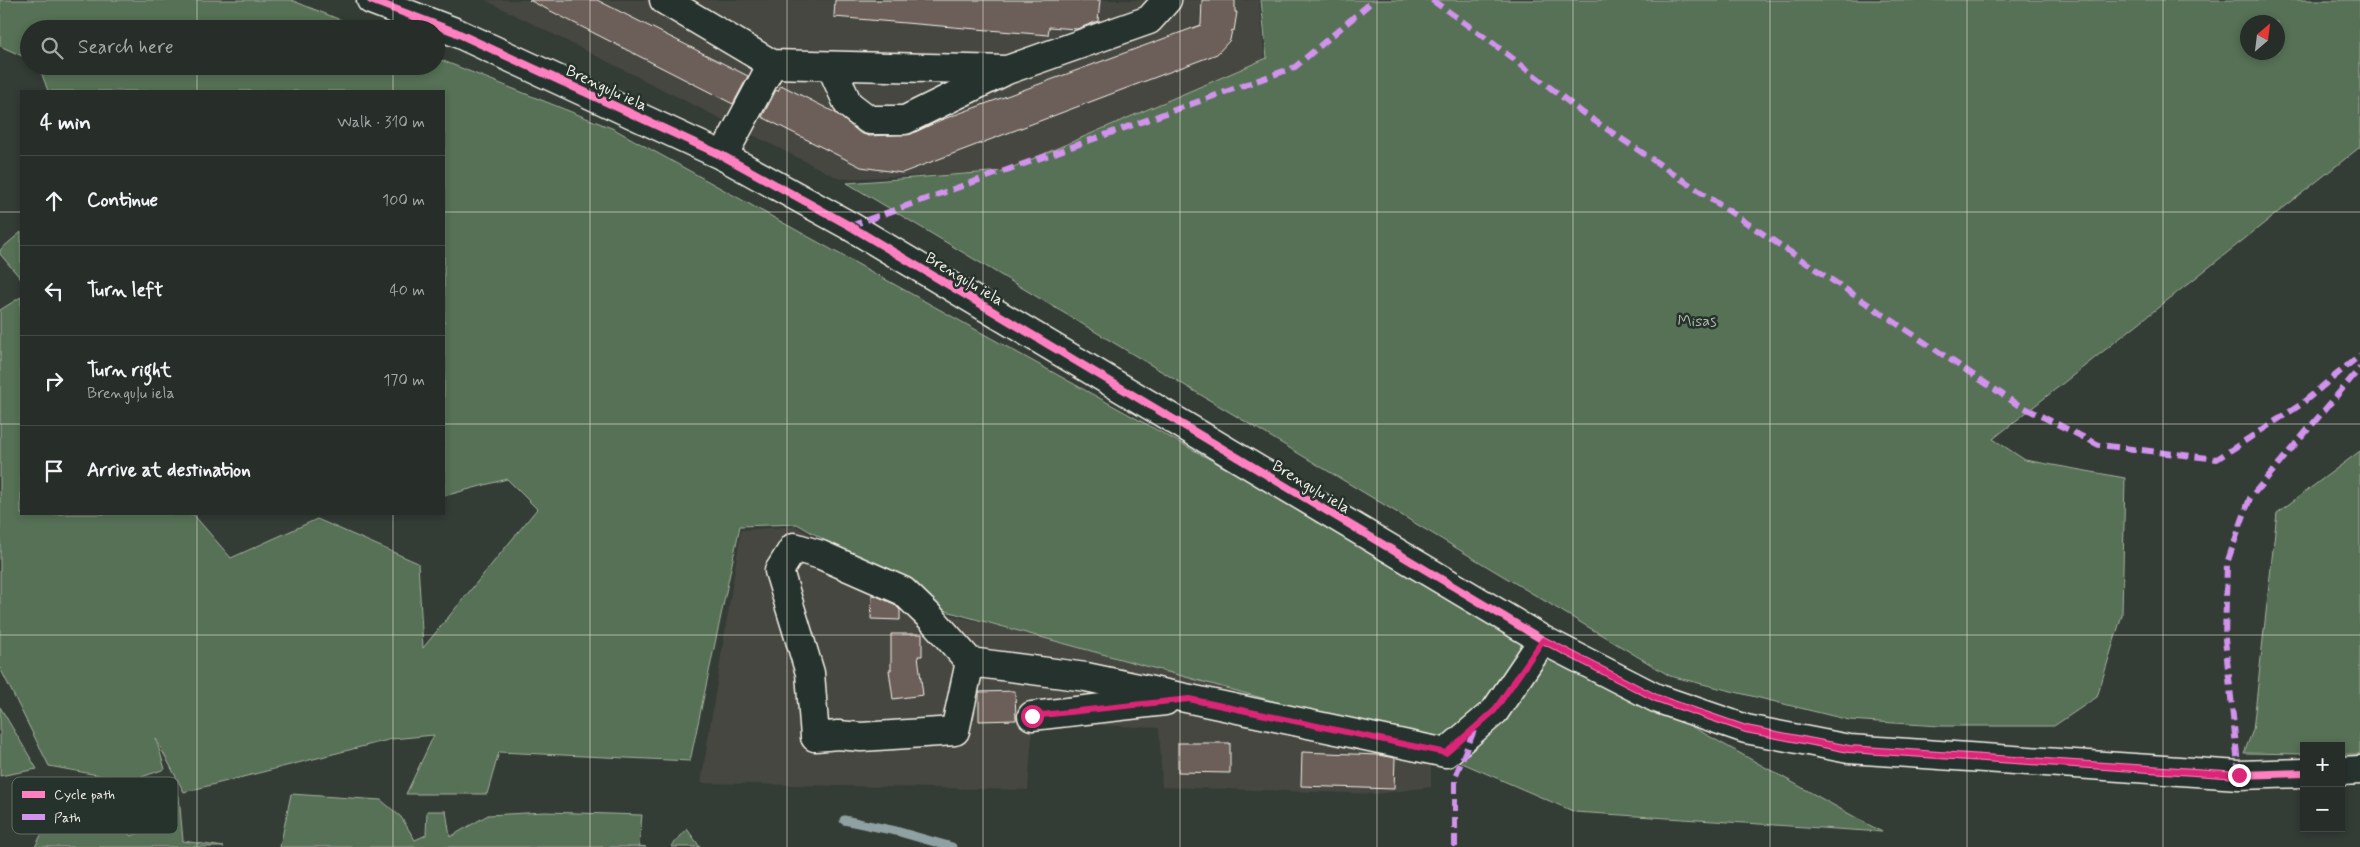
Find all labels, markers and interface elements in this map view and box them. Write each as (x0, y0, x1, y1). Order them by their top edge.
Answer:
north arrow (2240, 15, 2285, 60)
search box (20, 20, 445, 75)
icon: search (38, 34, 66, 62)
text: Search here (78, 35, 174, 60)
street label: Brenguļu iela (562, 60, 651, 116)
text: 4 min (40, 109, 91, 137)
text: Walk · 310 m (337, 112, 425, 133)
icon: ahead (40, 187, 68, 215)
text: Continue (87, 188, 158, 213)
text: 100 m (382, 190, 425, 211)
street label: Brenguļu iela (921, 248, 1007, 311)
icon: left (40, 277, 68, 305)
text: Turn left (87, 278, 163, 303)
text: 40 m (389, 280, 425, 301)
park label: Misas (1678, 311, 1716, 332)
text: Turn right (87, 358, 171, 383)
icon: right (40, 367, 68, 395)
text: 170 m (383, 370, 425, 391)
text: Brenguļu iela (87, 383, 175, 404)
street label: Brenguļu iela (1268, 456, 1354, 519)
icon: arrive (40, 457, 68, 485)
text: Arrive at destination (87, 458, 251, 483)
route start (1021, 705, 1044, 728)
map controls (2300, 742, 2345, 832)
button: + (2300, 742, 2345, 787)
route end (2228, 764, 2251, 787)
legend (12, 777, 178, 834)
text: Cycle path (54, 786, 115, 804)
button: − (2300, 787, 2345, 832)
text: Path (54, 809, 81, 827)

